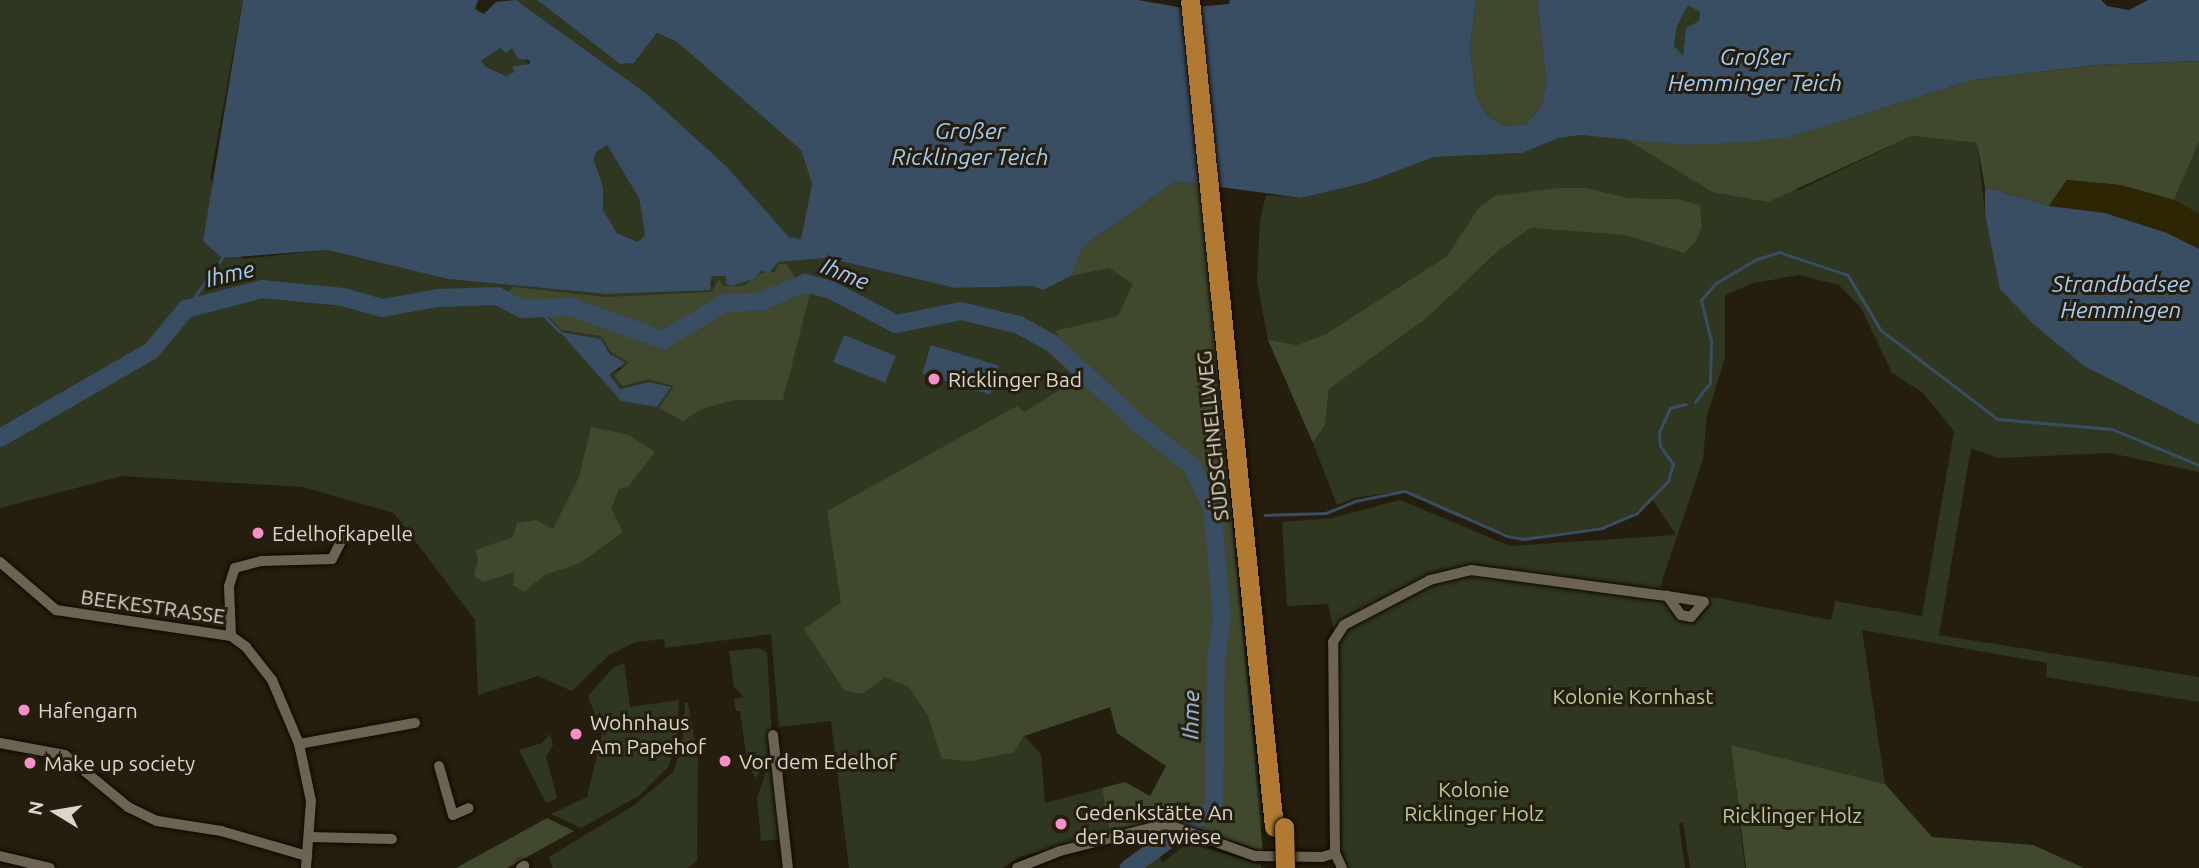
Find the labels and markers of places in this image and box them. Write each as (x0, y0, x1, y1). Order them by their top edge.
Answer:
place label: Ricklinger Bad (948, 366, 1082, 392)
marker: Ricklinger Bad (926, 371, 942, 387)
place label: Edelhofkapelle (272, 520, 413, 546)
marker: Edelhofkapelle (250, 525, 266, 541)
place label: Hafengarn (38, 697, 138, 723)
marker: Hafengarn (16, 702, 32, 718)
place label: Wohnhaus Am Papehof (590, 709, 706, 759)
marker: Wohnhaus Am Papehof (568, 726, 584, 742)
place label: Vor dem Edelhof (739, 748, 897, 774)
place label: Make up society (44, 750, 195, 776)
marker: Vor dem Edelhof (717, 753, 733, 769)
marker: Make up society (22, 755, 38, 771)
place label: Gedenkstätte An der Bauerwiese (1075, 799, 1234, 849)
marker: Gedenkstätte An der Bauerwiese (1053, 816, 1069, 832)

